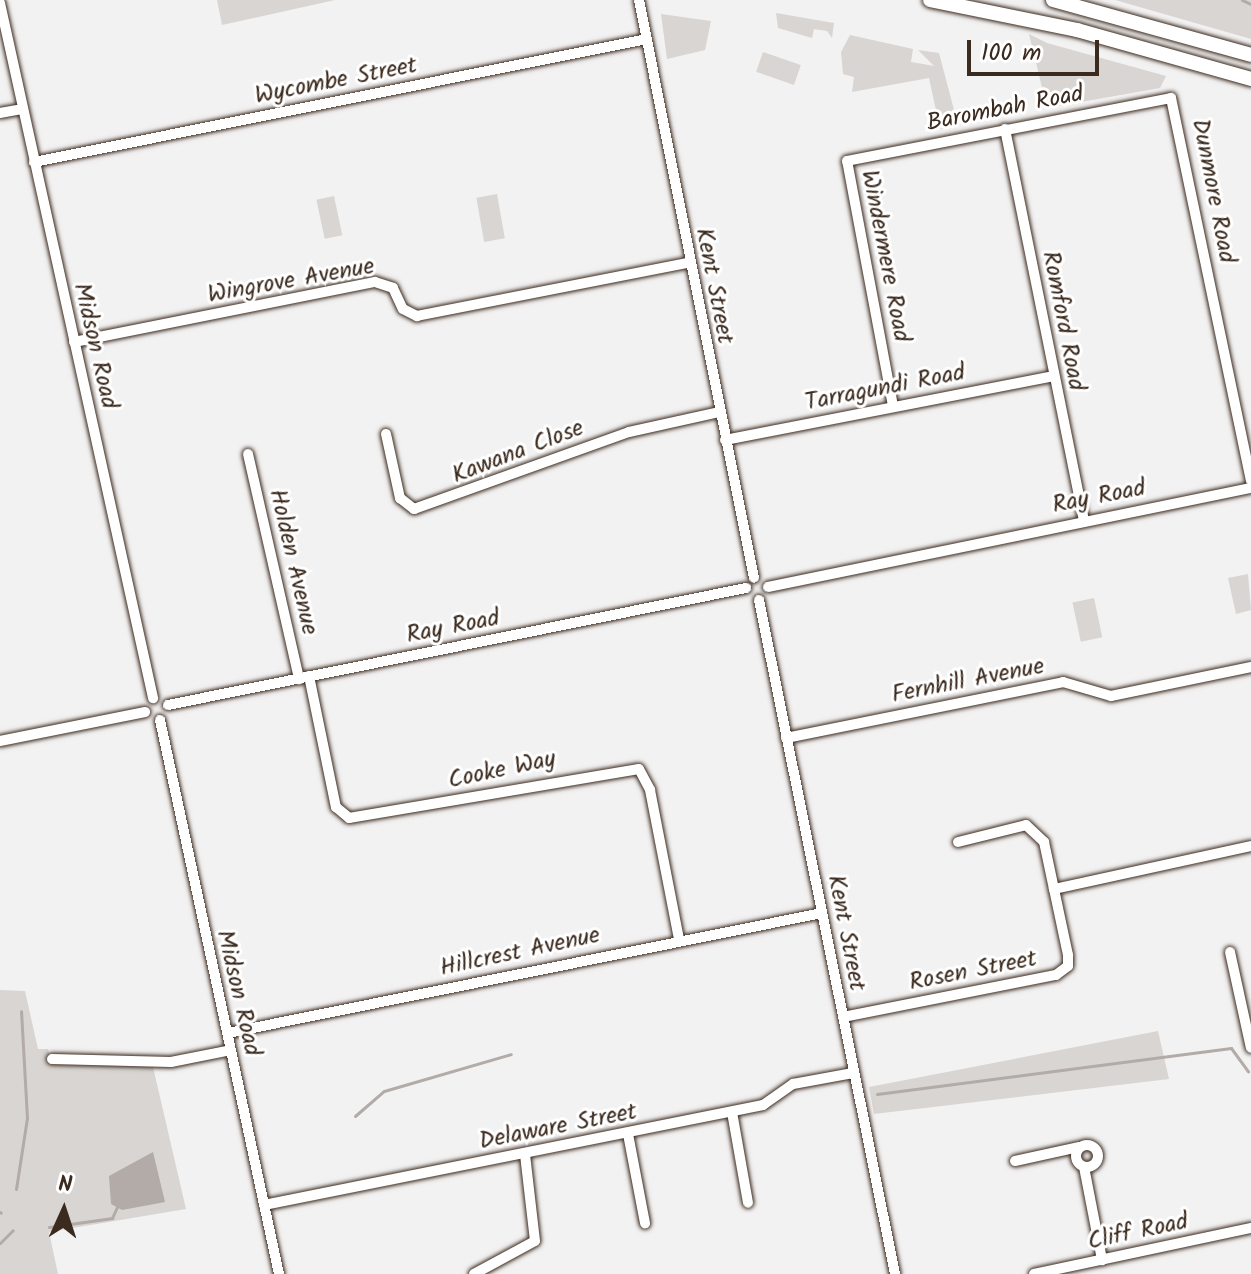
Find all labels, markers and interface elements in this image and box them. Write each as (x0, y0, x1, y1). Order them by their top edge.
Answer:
scale bar (971, 24, 1103, 74)
text: 100 m (981, 34, 1041, 73)
street label: Wycombe Street (252, 51, 420, 111)
street label: Barombah Road (924, 80, 1086, 138)
street label: Dunmore Road (1185, 116, 1241, 266)
street label: Windermere Road (854, 168, 916, 344)
street label: Kent Street (689, 226, 739, 346)
street label: Romford Road (1035, 249, 1091, 393)
street label: Wingrove Avenue (205, 252, 377, 310)
street label: Midson Road (67, 280, 123, 412)
street label: Tarragundi Road (803, 358, 967, 418)
street label: Kawana Close (448, 414, 588, 490)
street label: Ray Road (1050, 474, 1148, 520)
street label: Holden Avenue (262, 486, 324, 638)
street label: Ray Road (404, 604, 502, 650)
street label: Fernhill Avenue (889, 652, 1047, 710)
street label: Cooke Way (446, 745, 558, 795)
street label: Kent Street (821, 873, 871, 993)
street label: Hillcrest Avenue (437, 921, 603, 983)
street label: Midson Road (210, 927, 266, 1059)
street label: Rosen Street (907, 945, 1039, 997)
street label: Delaware Street (477, 1098, 639, 1156)
text: N (57, 1168, 73, 1203)
north arrow (24, 1170, 104, 1250)
street label: Cliff Road (1085, 1207, 1191, 1257)

